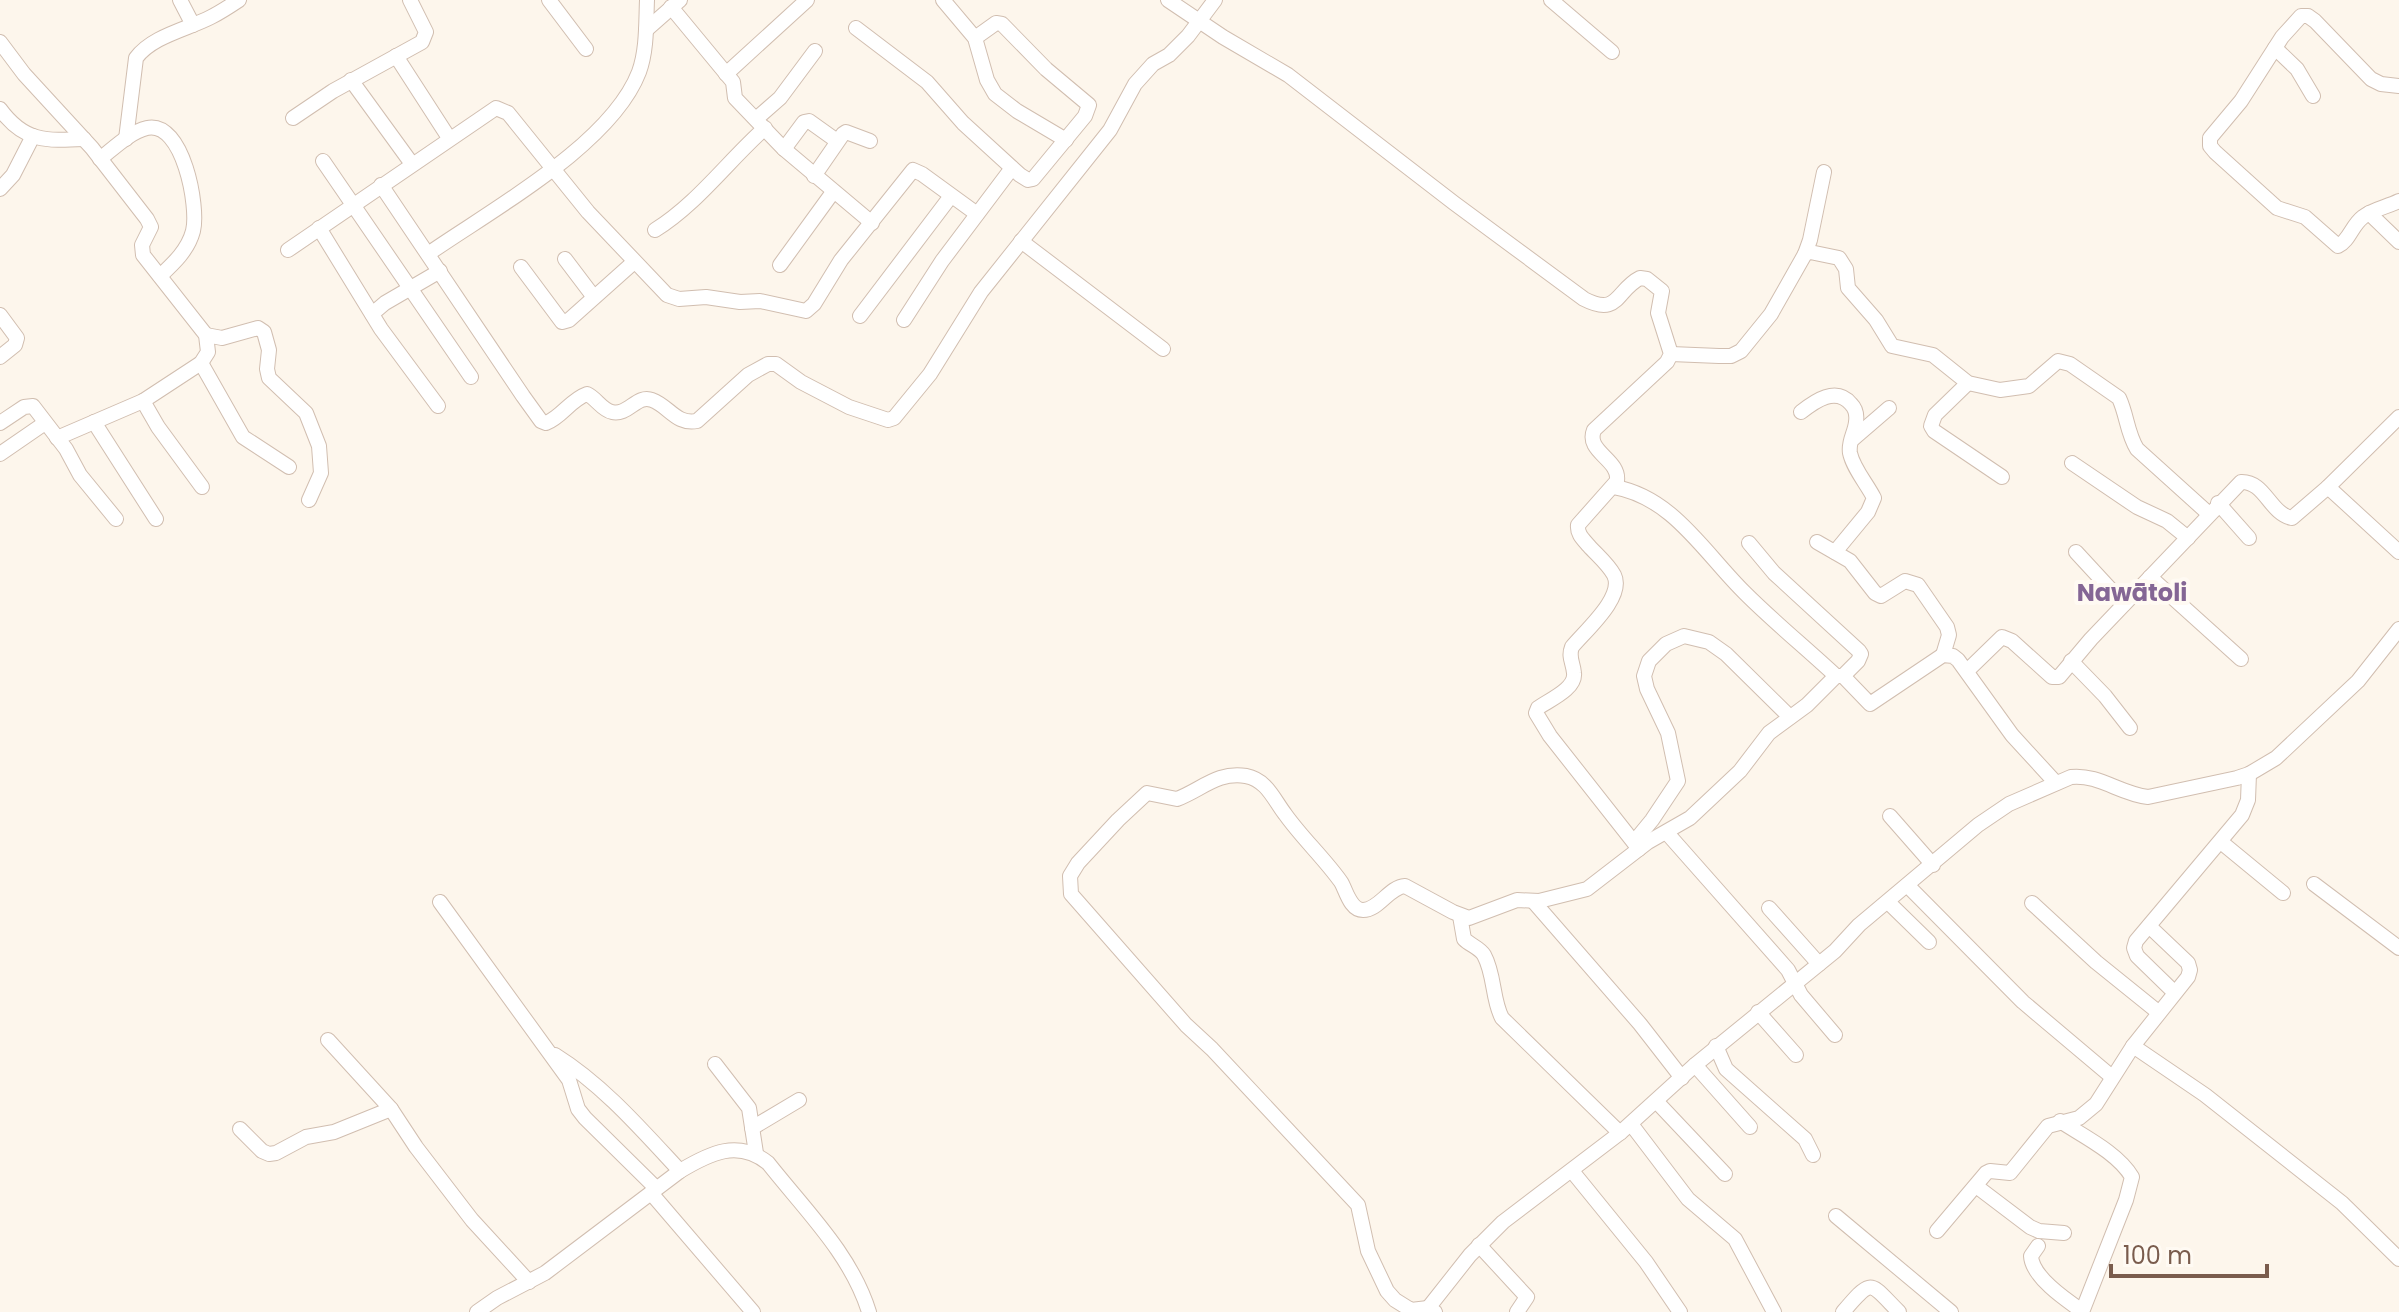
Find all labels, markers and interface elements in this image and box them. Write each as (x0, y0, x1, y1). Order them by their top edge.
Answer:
district label: Nawātoli (2077, 576, 2187, 609)
scale bar (2111, 1228, 2267, 1278)
text: 100 m (2123, 1239, 2192, 1272)

